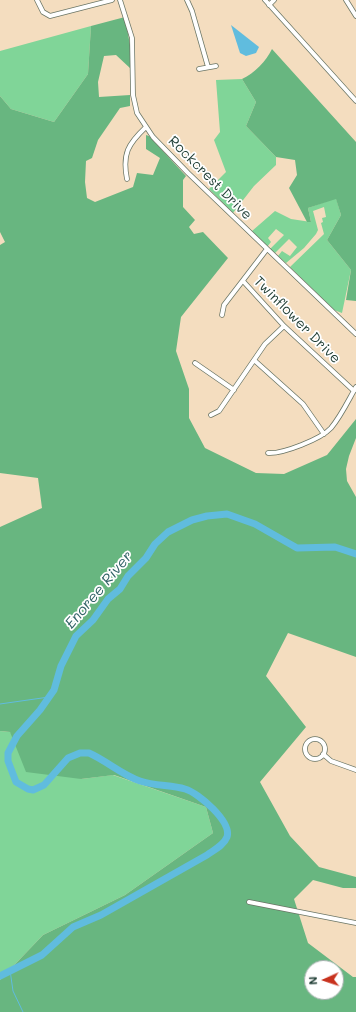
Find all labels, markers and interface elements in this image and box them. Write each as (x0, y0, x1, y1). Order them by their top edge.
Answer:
street label: Rockcrest Drive (165, 133, 255, 223)
street label: Twinflower Drive (250, 273, 344, 367)
water label: Enoree River (61, 548, 137, 632)
north arrow (304, 960, 344, 1000)
text: N (305, 976, 320, 985)

